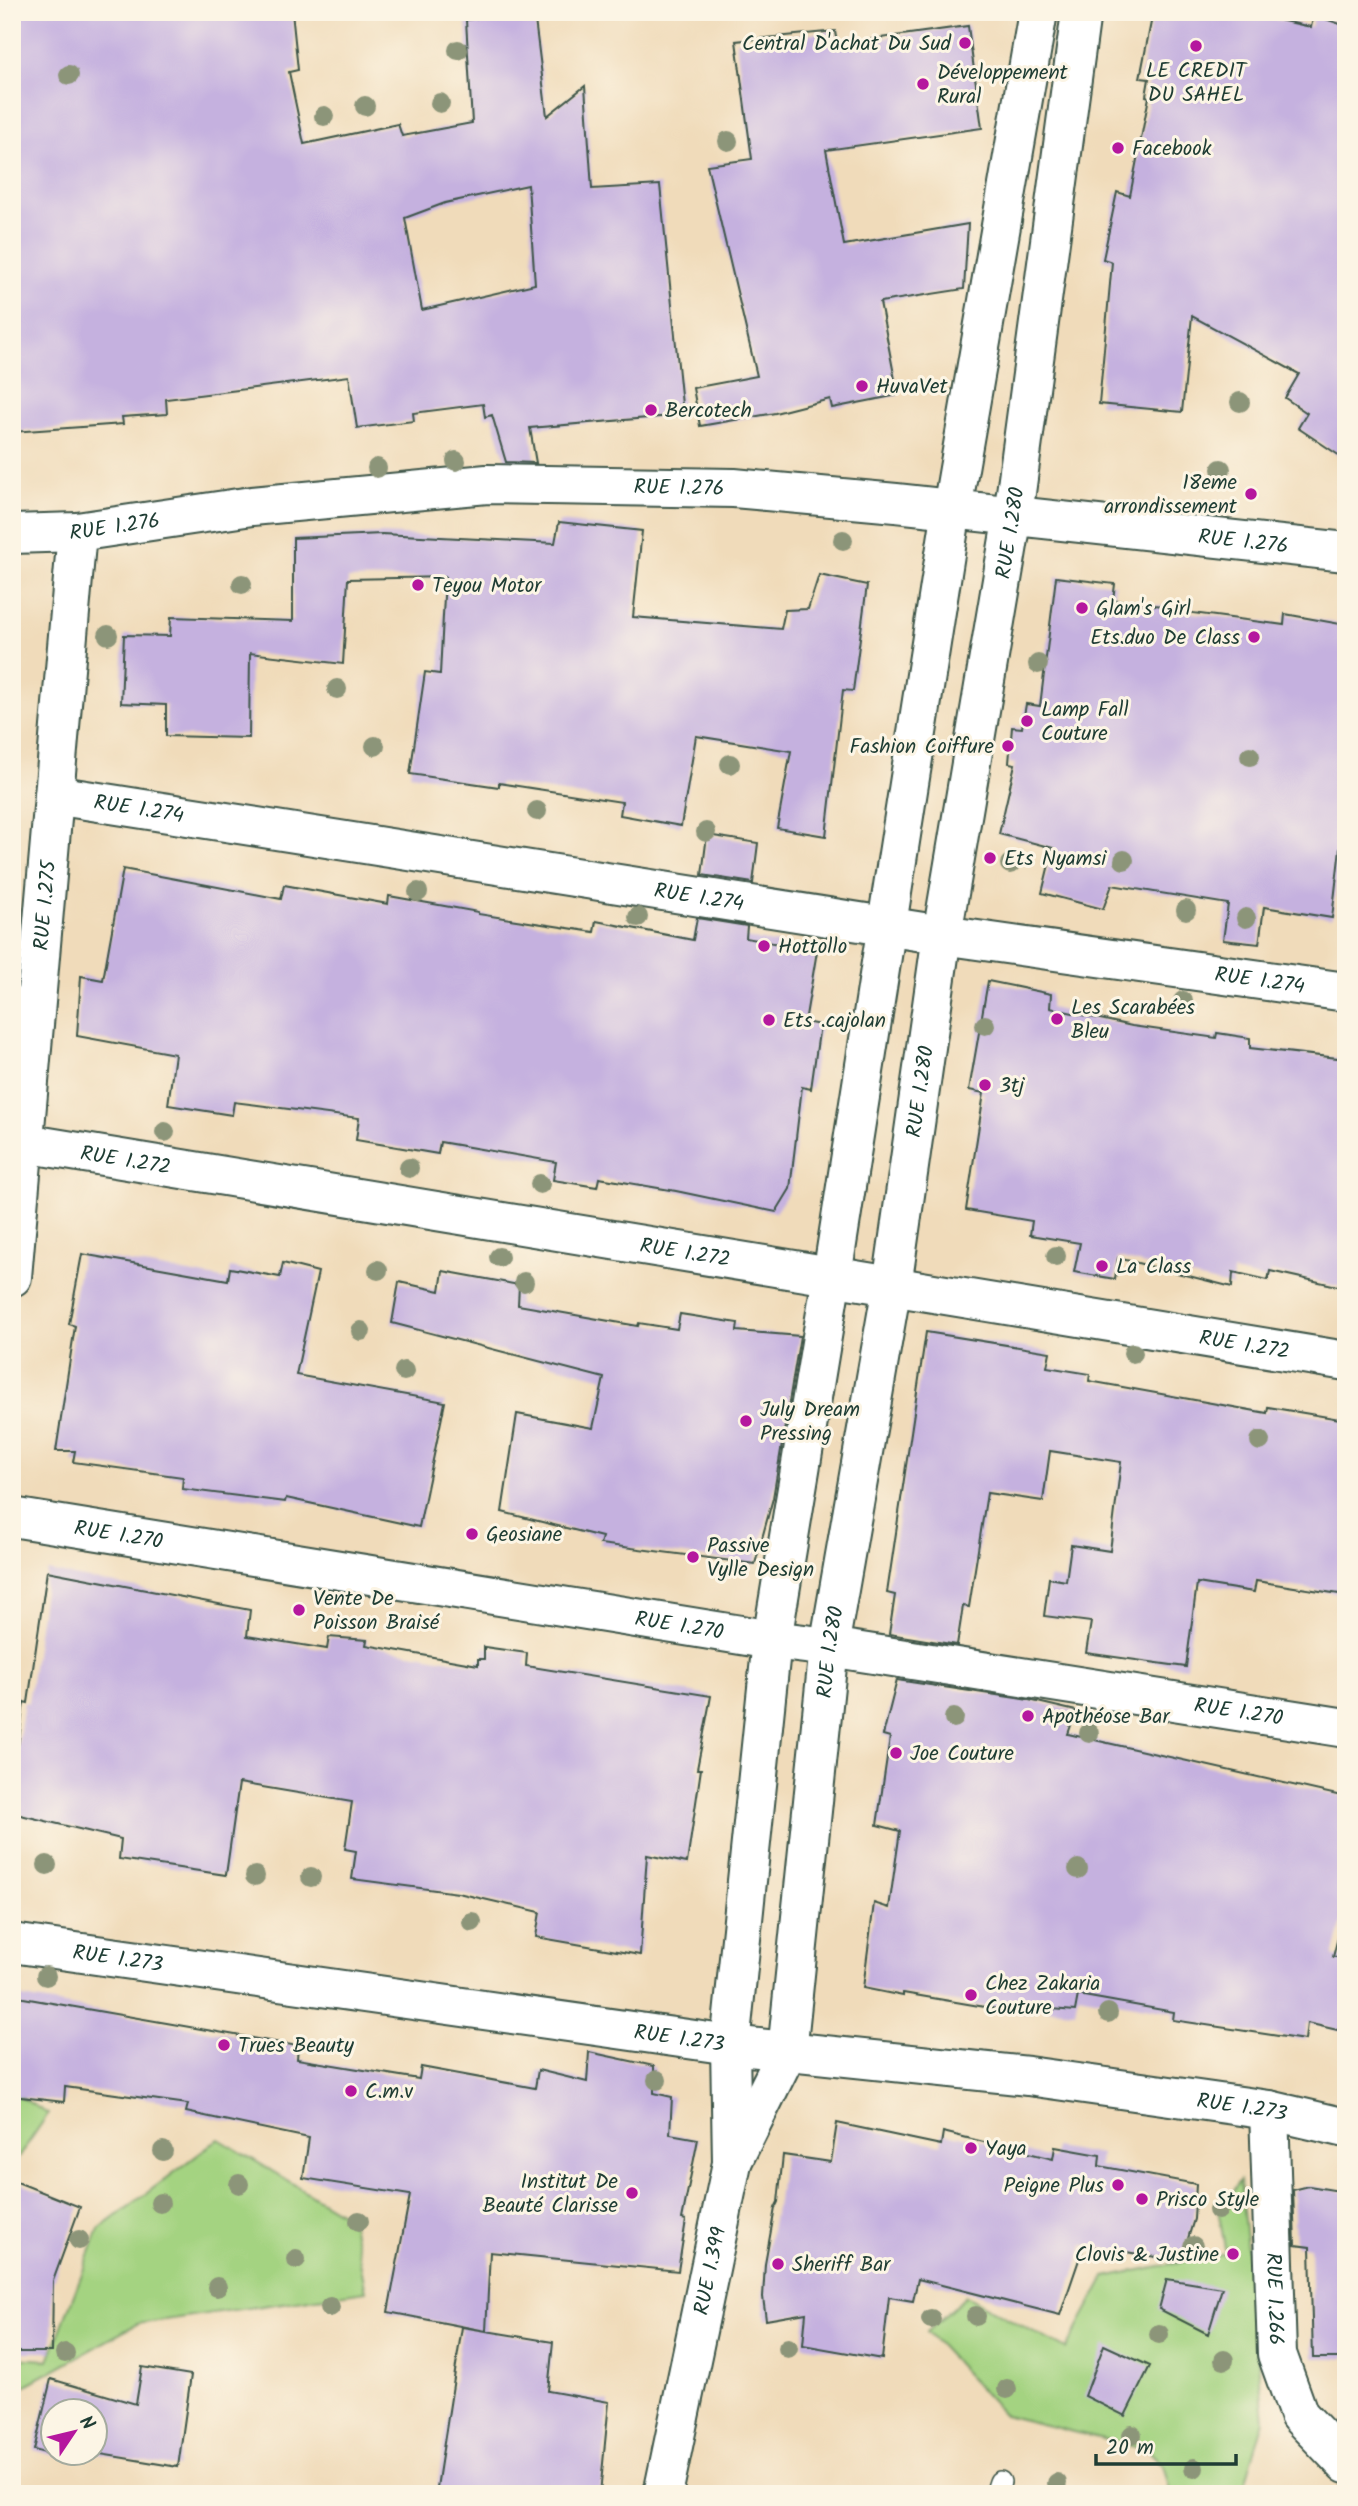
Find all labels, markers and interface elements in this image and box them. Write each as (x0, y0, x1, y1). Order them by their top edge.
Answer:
place label: Central D'achat Du Sud (742, 28, 952, 61)
marker: Central D'achat Du Sud (957, 35, 973, 51)
marker: LE CREDIT DU SAHEL (1188, 38, 1204, 54)
place label: LE CREDIT DU SAHEL (1146, 55, 1248, 112)
place label: Développement Rural (937, 57, 1069, 114)
marker: Développement Rural (915, 76, 931, 92)
place label: Facebook (1132, 133, 1212, 166)
marker: Facebook (1110, 140, 1126, 156)
place label: HuvaVet (876, 371, 949, 404)
marker: HuvaVet (854, 378, 870, 394)
place label: Bercotech (665, 395, 752, 428)
marker: Bercotech (643, 402, 659, 418)
place label: 18eme arrondissement (1104, 467, 1238, 524)
street label: RUE 1.276 (633, 471, 725, 506)
street label: RUE 1.280 (987, 485, 1035, 581)
marker: 18eme arrondissement (1243, 486, 1259, 502)
street label: RUE 1.276 (69, 505, 162, 550)
street label: RUE 1.276 (1196, 521, 1290, 564)
place label: Teyou Motor (432, 570, 542, 603)
marker: Teyou Motor (410, 577, 426, 593)
place label: Glam's Girl (1096, 593, 1191, 626)
marker: Glam's Girl (1074, 600, 1090, 616)
place label: Ets.duo De Class (1090, 622, 1240, 655)
marker: Ets.duo De Class (1246, 629, 1262, 645)
place label: Lamp Fall Couture (1041, 694, 1129, 751)
marker: Lamp Fall Couture (1019, 713, 1035, 729)
place label: Fashion Coiffure (849, 731, 995, 764)
marker: Fashion Coiffure (1000, 738, 1016, 754)
street label: RUE 1.274 (91, 787, 186, 833)
place label: Ets Nyamsi (1004, 843, 1107, 876)
marker: Ets Nyamsi (982, 850, 998, 866)
street label: RUE 1.275 (26, 857, 66, 952)
street label: RUE 1.274 (651, 875, 746, 922)
place label: Hottollo (778, 931, 847, 964)
marker: Hottollo (756, 938, 772, 954)
street label: RUE 1.274 (1213, 959, 1307, 1004)
place label: Les Scarabées Bleu (1071, 992, 1195, 1049)
place label: Ets .cajolan (783, 1005, 886, 1038)
marker: Les Scarabées Bleu (1049, 1011, 1065, 1027)
marker: Ets .cajolan (761, 1012, 777, 1028)
street label: RUE 1.280 (898, 1044, 944, 1140)
place label: 3tj (999, 1070, 1025, 1103)
marker: 3tj (977, 1077, 993, 1093)
street label: RUE 1.272 (78, 1138, 173, 1185)
street label: RUE 1.272 (637, 1230, 733, 1277)
place label: La Class (1116, 1251, 1191, 1284)
marker: La Class (1094, 1258, 1110, 1274)
street label: RUE 1.272 (1197, 1322, 1292, 1369)
place label: July Dream Pressing (760, 1394, 860, 1451)
marker: July Dream Pressing (738, 1413, 754, 1429)
street label: RUE 1.270 (72, 1512, 165, 1559)
place label: Geosiane (486, 1519, 563, 1552)
marker: Geosiane (464, 1526, 480, 1542)
place label: Passive Vylle Design (707, 1530, 814, 1587)
marker: Passive Vylle Design (685, 1549, 701, 1565)
place label: Vente De Poisson Braisé (313, 1583, 440, 1640)
marker: Vente De Poisson Braisé (291, 1602, 307, 1618)
street label: RUE 1.270 (632, 1603, 726, 1650)
street label: RUE 1.280 (809, 1604, 854, 1700)
street label: RUE 1.270 (1192, 1689, 1285, 1736)
place label: Apothéose Bar (1042, 1701, 1170, 1734)
marker: Apothéose Bar (1020, 1708, 1036, 1724)
place label: Joe Couture (910, 1738, 1015, 1771)
marker: Joe Couture (888, 1745, 904, 1761)
street label: RUE 1.273 (70, 1937, 165, 1982)
place label: Chez Zakaria Couture (985, 1968, 1100, 2025)
marker: Chez Zakaria Couture (963, 1987, 979, 2003)
street label: RUE 1.273 (632, 2017, 726, 2062)
place label: Trues Beauty (238, 2030, 354, 2063)
marker: Trues Beauty (216, 2037, 232, 2053)
place label: C.m.v (365, 2076, 413, 2109)
marker: C.m.v (343, 2083, 359, 2099)
street label: RUE 1.273 (1194, 2085, 1290, 2132)
place label: Yaya (985, 2133, 1027, 2166)
marker: Yaya (963, 2140, 979, 2156)
place label: Institut De Beauté Clarisse (483, 2166, 619, 2223)
place label: Peigne Plus (1004, 2170, 1104, 2203)
marker: Peigne Plus (1110, 2177, 1126, 2193)
place label: Prisco Style (1156, 2184, 1260, 2217)
marker: Institut De Beauté Clarisse (624, 2185, 640, 2201)
marker: Prisco Style (1134, 2191, 1150, 2207)
street label: RUE 1.399 (686, 2224, 736, 2318)
place label: Clovis & Justine (1075, 2239, 1220, 2272)
marker: Clovis & Justine (1225, 2246, 1241, 2262)
place label: Sheriff Bar (792, 2249, 891, 2282)
street label: RUE 1.266 (1256, 2252, 1292, 2346)
marker: Sheriff Bar (770, 2256, 786, 2272)
north arrow (38, 2398, 108, 2468)
text: N (71, 2410, 102, 2437)
scale bar (1096, 2422, 1236, 2466)
text: 20 m (1106, 2432, 1154, 2465)

